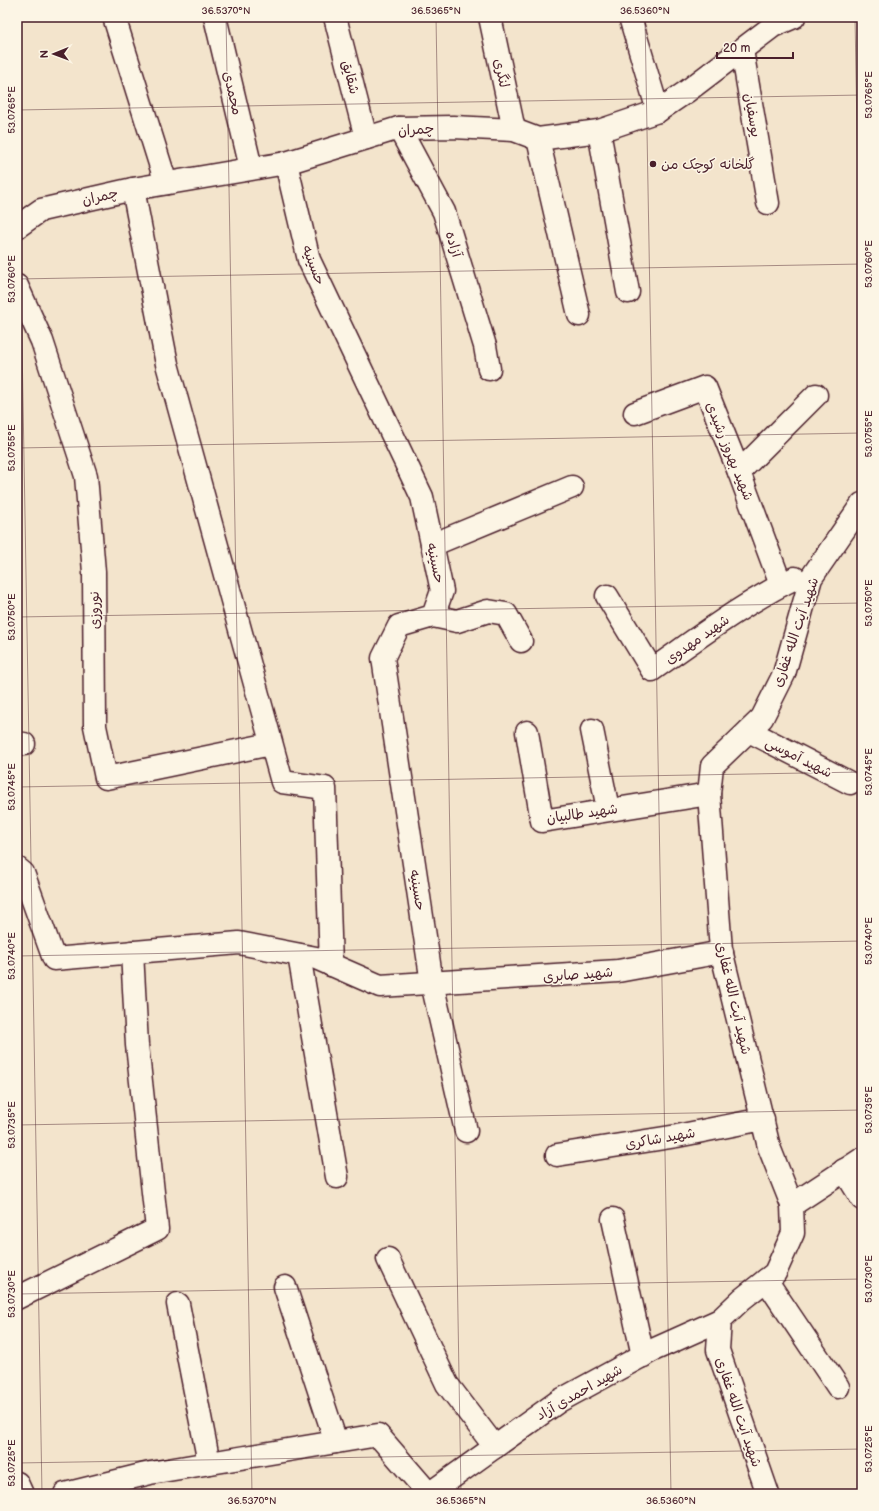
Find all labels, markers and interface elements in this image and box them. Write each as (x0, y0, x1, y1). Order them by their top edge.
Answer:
text: 36.5370°N (201, 5, 251, 17)
text: 36.5365°N (411, 5, 461, 17)
text: 36.5360°N (620, 5, 670, 17)
north arrow (34, 34, 74, 74)
scale bar (717, 34, 793, 60)
text: 20 m (723, 41, 750, 56)
text: N (38, 50, 51, 58)
street label: لنگری (490, 57, 513, 89)
street label: شقایق (338, 58, 363, 96)
street label: محمدی (219, 70, 246, 117)
text: 53.0765°E (863, 71, 875, 119)
text: 53.0765°E (6, 86, 18, 134)
street label: یوسفیان (740, 92, 765, 138)
street label: چمران (397, 120, 435, 140)
place label: گلخانه کوچک من (661, 156, 755, 174)
marker: گلخانه کوچک من (648, 159, 658, 169)
street label: چمران (80, 184, 120, 210)
street label: آزاده (442, 229, 466, 260)
text: 53.0760°E (863, 240, 875, 288)
street label: حسینیه (298, 243, 329, 287)
text: 53.0760°E (6, 255, 18, 303)
street label: شهید بهروز رشیدی (702, 399, 757, 503)
text: 53.0755°E (863, 410, 875, 458)
text: 53.0755°E (6, 424, 18, 472)
street label: حسینیه (423, 541, 448, 585)
street label: شهید آیت الله غفاری (769, 575, 822, 689)
text: 53.0750°E (863, 579, 875, 627)
street label: نوروزی (86, 590, 103, 630)
text: 53.0750°E (6, 593, 18, 641)
street label: شهید مهدوی (662, 611, 733, 668)
street label: شهید آموسی (763, 733, 835, 781)
text: 53.0745°E (863, 748, 875, 796)
text: 53.0745°E (6, 763, 18, 811)
street label: شهید طالبیان (545, 800, 619, 827)
street label: حسینیه (406, 868, 429, 912)
text: 53.0740°E (863, 917, 875, 965)
text: 53.0740°E (6, 932, 18, 980)
street label: شهید آیت الله غفاری (712, 940, 755, 1056)
street label: شهید صابری (542, 964, 614, 985)
text: 53.0735°E (863, 1086, 875, 1134)
text: 53.0735°E (6, 1101, 18, 1149)
street label: شهید شاکری (624, 1124, 697, 1153)
text: 53.0730°E (863, 1255, 875, 1303)
text: 53.0730°E (6, 1270, 18, 1318)
street label: شهید آیت الله غفاری (712, 1355, 765, 1469)
street label: شهید احمدی آزاد (533, 1361, 625, 1424)
text: 53.0725°E (863, 1425, 875, 1473)
text: 53.0725°E (6, 1439, 18, 1487)
text: 36.5370°N (227, 1495, 277, 1507)
text: 36.5365°N (436, 1495, 486, 1507)
text: 36.5360°N (646, 1495, 696, 1507)

